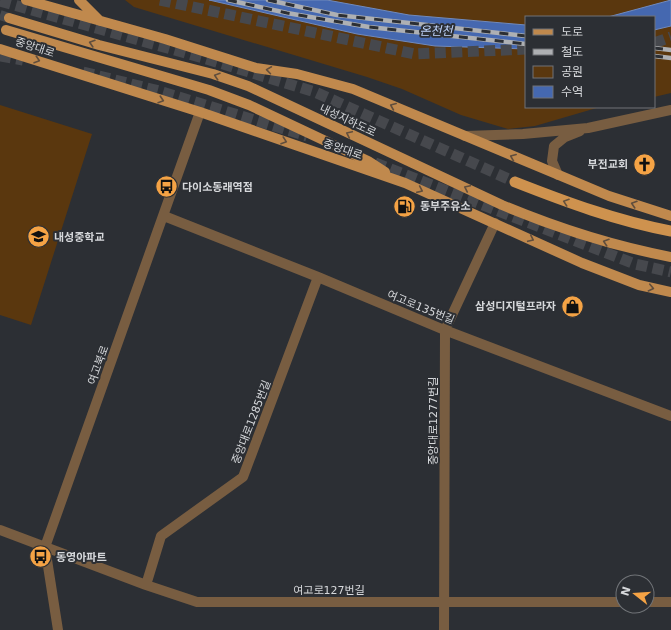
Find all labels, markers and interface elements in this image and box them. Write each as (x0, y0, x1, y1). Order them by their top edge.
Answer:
legend (525, 16, 655, 108)
water label: 온천천 (419, 24, 455, 38)
text: 도로 (561, 25, 583, 39)
street label: 중앙대로 (14, 35, 56, 60)
one-way arrow (88, 39, 95, 48)
text: 철도 (561, 45, 583, 59)
one-way arrow (34, 55, 41, 64)
text: 공원 (561, 65, 583, 79)
one-way arrow (266, 66, 272, 75)
one-way arrow (214, 72, 221, 81)
text: 수역 (561, 85, 583, 99)
one-way arrow (157, 95, 164, 104)
street label: 내성지하도로 (318, 102, 378, 139)
one-way arrow (390, 103, 398, 111)
one-way arrow (346, 130, 353, 138)
one-way arrow (281, 137, 288, 145)
street label: 중앙대로 (322, 137, 364, 162)
church icon: 부전교회 (631, 151, 657, 177)
one-way arrow (509, 154, 517, 162)
place label: 부전교회 (588, 158, 628, 171)
bus stop icon: 다이소동래역점 (153, 174, 179, 200)
place label: 다이소동래역점 (182, 181, 253, 194)
one-way arrow (415, 185, 423, 193)
one-way arrow (464, 185, 471, 193)
fuel station icon: 동부주유소 (392, 193, 418, 219)
one-way arrow (563, 198, 570, 206)
place label: 동부주유소 (420, 200, 471, 213)
one-way arrow (631, 201, 638, 209)
school or university icon: 내성중학교 (25, 224, 51, 250)
place label: 내성중학교 (54, 231, 105, 244)
one-way arrow (527, 235, 534, 243)
one-way arrow (602, 238, 609, 247)
one-way arrow (648, 283, 654, 291)
street label: 여고로135번길 (385, 288, 456, 327)
shop icon: 삼성디지털프라자 (559, 293, 585, 319)
place label: 삼성디지털프라자 (475, 300, 556, 313)
street label: 여고북로 (85, 344, 112, 386)
street label: 중앙대로1277번길 (427, 377, 440, 465)
street label: 중앙대로1285번길 (230, 378, 273, 466)
bus stop icon: 동영아파트 (27, 544, 53, 570)
place label: 동영아파트 (56, 551, 107, 564)
north arrow (615, 574, 655, 614)
street label: 여고로127번길 (293, 584, 365, 597)
text: N (618, 585, 633, 598)

